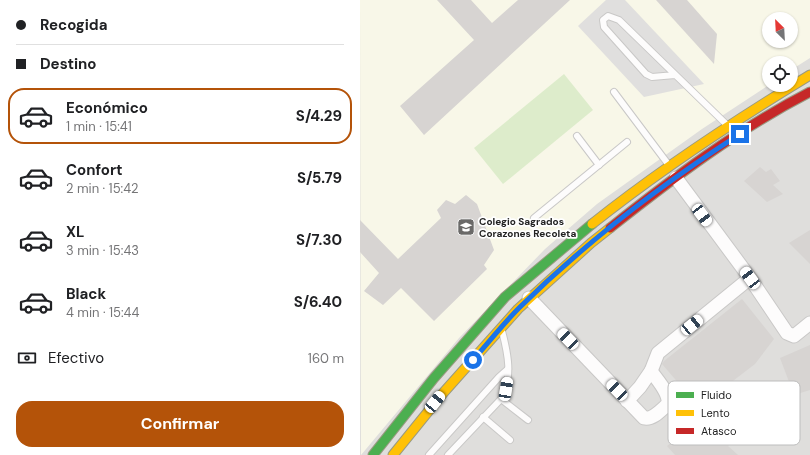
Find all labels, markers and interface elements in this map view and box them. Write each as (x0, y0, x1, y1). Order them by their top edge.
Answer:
north arrow (762, 12, 798, 48)
map controls (762, 12, 798, 92)
text: Recogida (40, 15, 107, 35)
text: Destino (40, 54, 96, 74)
button: locate (762, 56, 798, 92)
icon: car (18, 98, 54, 134)
text: Económico (66, 98, 148, 118)
text: S/4.29 (296, 106, 342, 126)
text: 1 min · 15:41 (66, 118, 132, 135)
route end (731, 125, 749, 143)
icon: car (18, 160, 54, 196)
text: Confort (66, 160, 123, 180)
text: S/5.79 (297, 168, 342, 188)
text: 2 min · 15:42 (66, 180, 139, 197)
car (690, 202, 714, 228)
place label: Colegio Sagrados Corazones Recoleta (479, 215, 576, 240)
school or university icon: Colegio Sagrados Corazones Recoleta (456, 217, 476, 237)
icon: car (18, 222, 54, 258)
text: XL (66, 222, 84, 242)
text: S/7.30 (296, 230, 342, 250)
text: 3 min · 15:43 (66, 242, 139, 259)
car (738, 265, 762, 291)
icon: car (18, 284, 54, 320)
text: Black (66, 284, 106, 304)
text: S/6.40 (294, 292, 342, 312)
text: 4 min · 15:44 (66, 304, 139, 321)
car (679, 313, 705, 337)
car (555, 326, 581, 352)
icon: cash (16, 347, 38, 369)
text: Efectivo (48, 348, 104, 368)
text: 160 m (308, 350, 344, 367)
route start (464, 351, 482, 369)
car (498, 376, 514, 402)
car (604, 377, 630, 403)
legend (668, 381, 800, 445)
text: Fluido (701, 388, 732, 402)
car (423, 389, 447, 415)
button: Confirmar (16, 401, 344, 447)
text: Lento (701, 406, 730, 420)
text: Atasco (701, 424, 736, 438)

